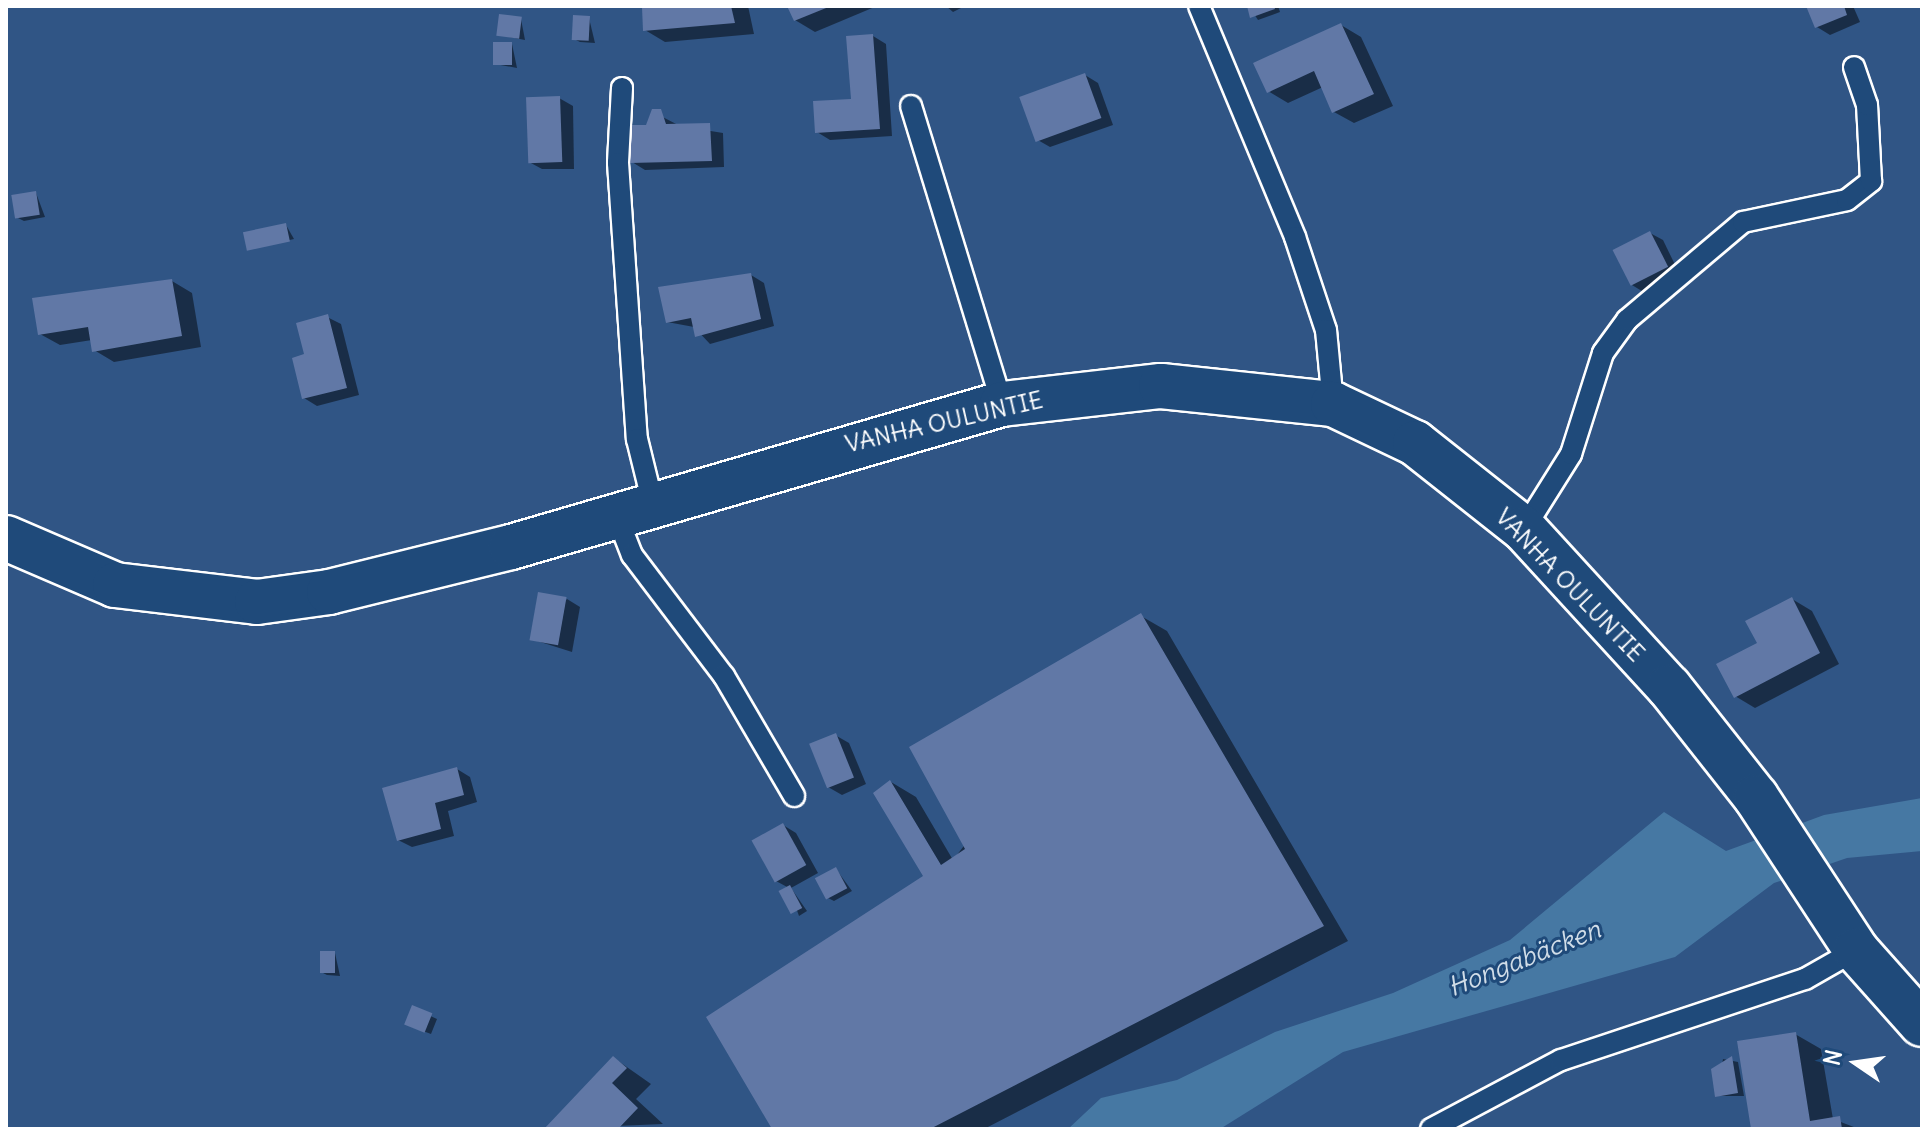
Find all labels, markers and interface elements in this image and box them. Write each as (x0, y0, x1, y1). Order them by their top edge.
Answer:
street label: VANHA OULUNTIE (842, 385, 1046, 459)
street label: VANHA OULUNTIE (1489, 502, 1651, 668)
water label: Hongabäcken (1443, 913, 1605, 1003)
north arrow (1816, 1023, 1896, 1103)
text: N (1817, 1047, 1848, 1068)

